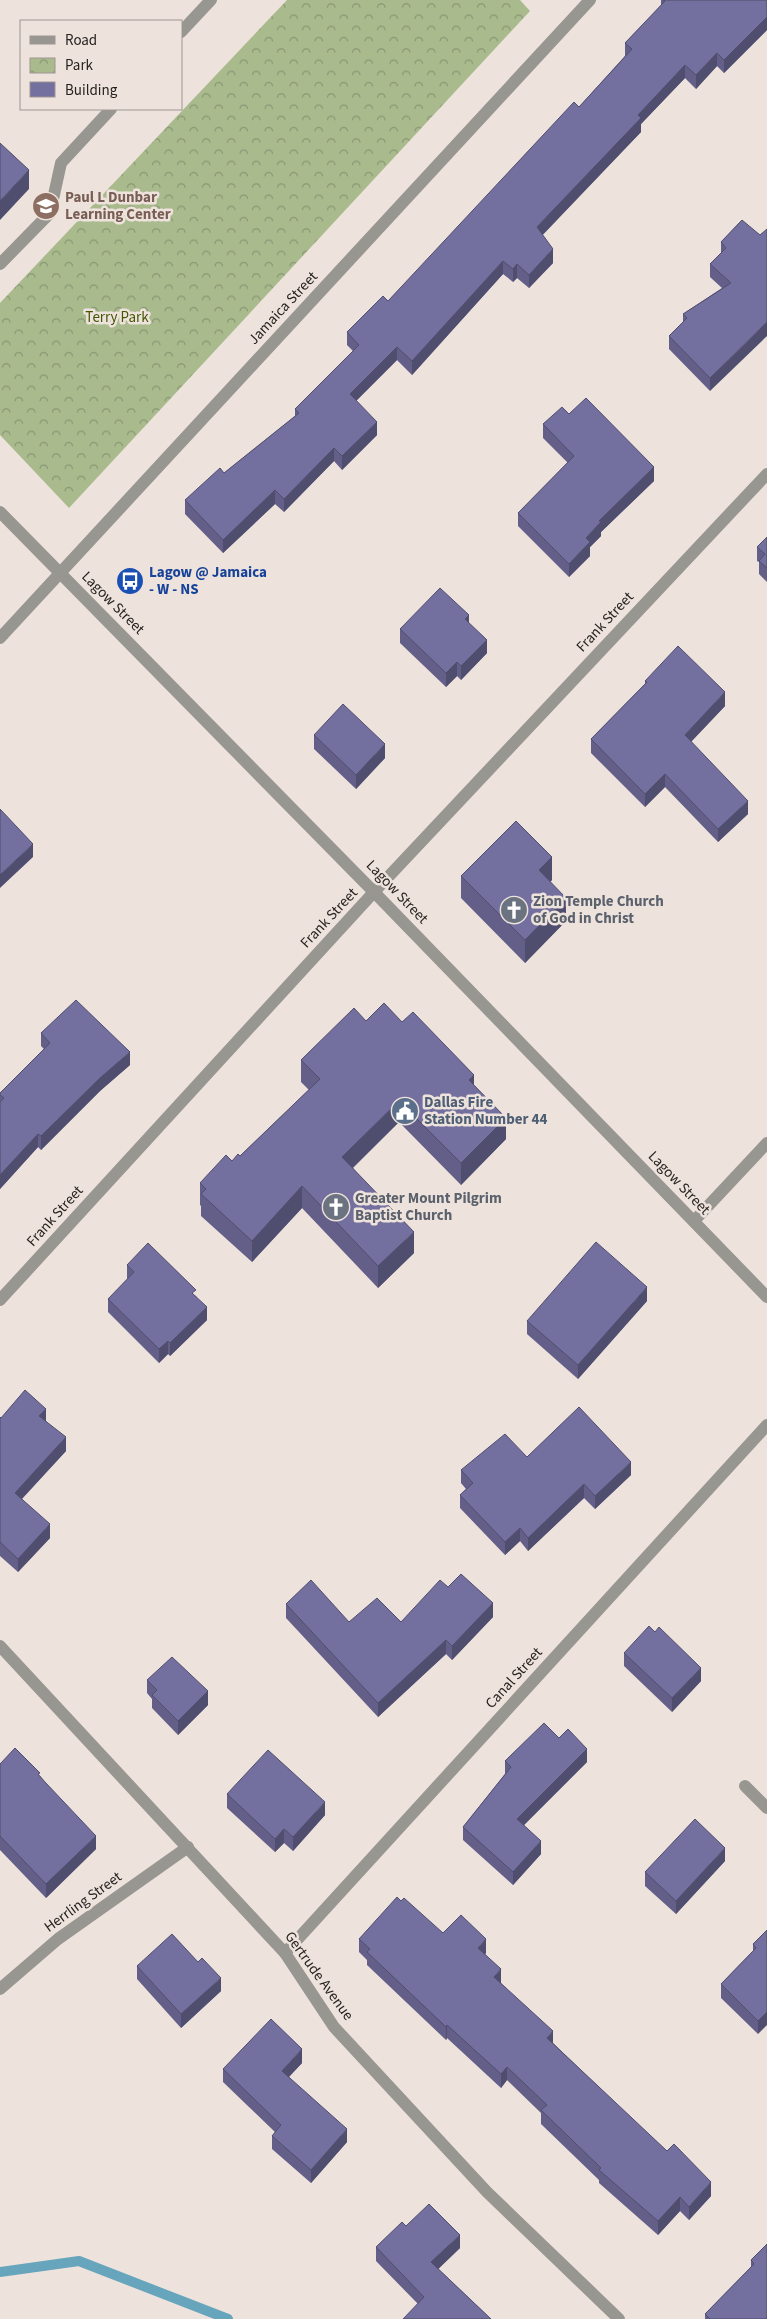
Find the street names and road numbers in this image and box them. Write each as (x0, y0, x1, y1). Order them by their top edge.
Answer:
street label: Jamaica Street (244, 267, 322, 349)
street label: Lagow Street (77, 567, 149, 639)
street label: Frank Street (571, 587, 639, 657)
street label: Lagow Street (361, 855, 433, 929)
street label: Frank Street (295, 883, 363, 953)
street label: Lagow Street (643, 1146, 715, 1220)
street label: Frank Street (22, 1181, 88, 1251)
street label: Canal Street (481, 1643, 547, 1713)
street label: Herrling Street (40, 1867, 126, 1937)
street label: Gertrude Avenue (280, 1927, 358, 2025)

